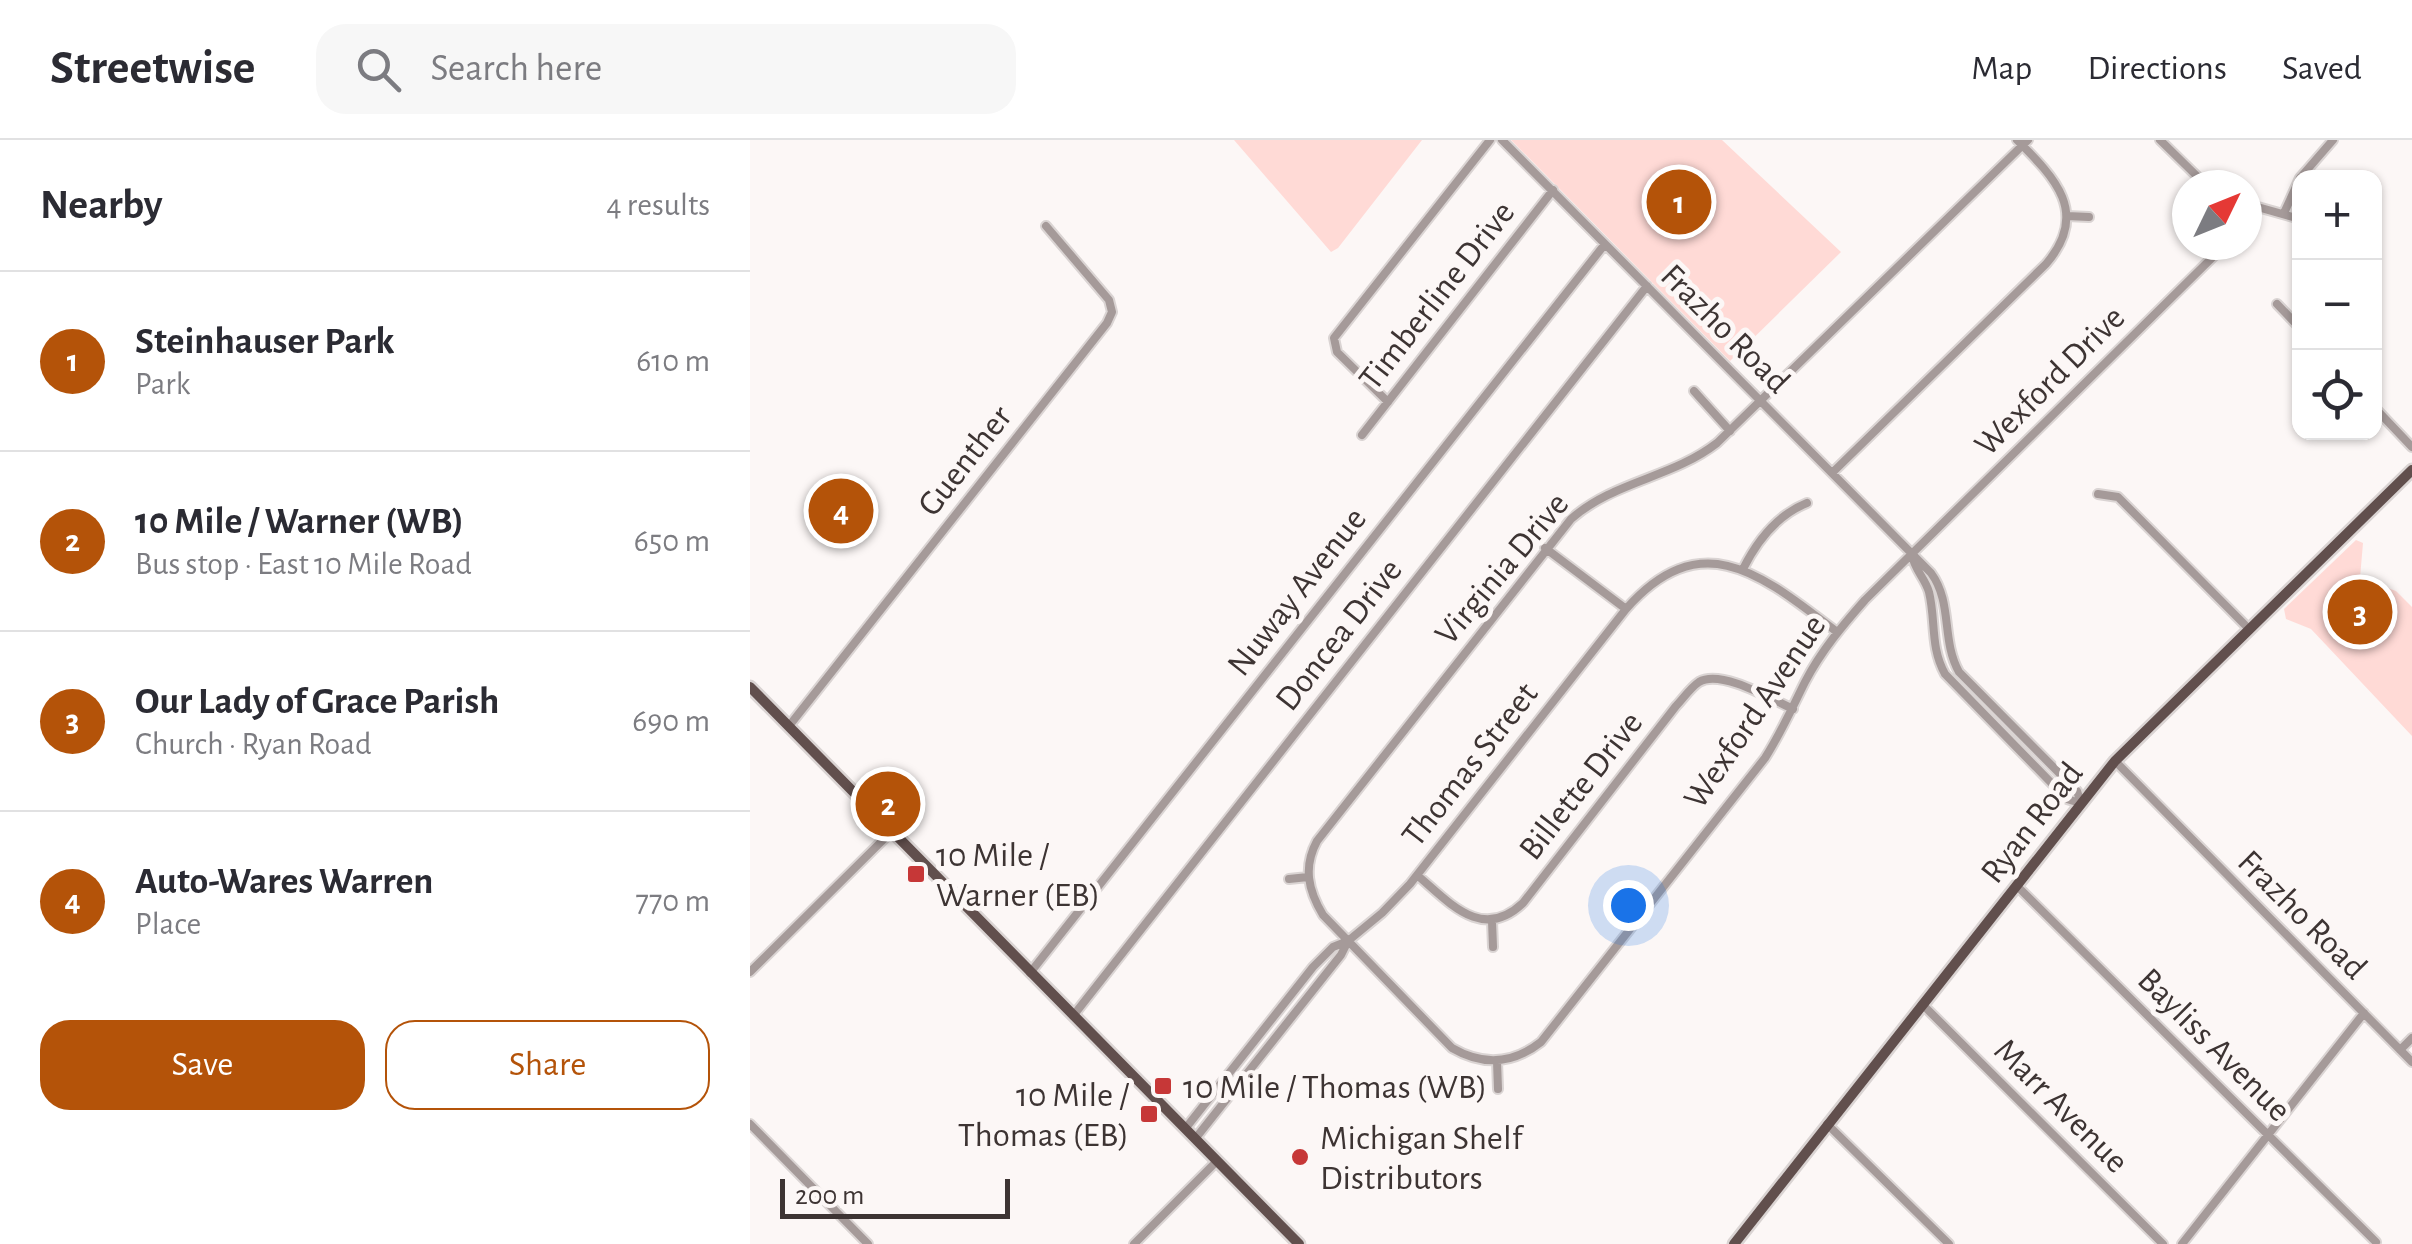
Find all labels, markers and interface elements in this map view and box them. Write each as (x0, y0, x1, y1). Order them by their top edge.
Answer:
search box (316, 24, 1016, 114)
icon: search (351, 42, 406, 97)
text: Streetwise (50, 45, 256, 93)
text: Search here (431, 50, 602, 88)
text: Map (1971, 51, 2032, 86)
text: Directions (2087, 51, 2227, 86)
text: Saved (2282, 51, 2362, 86)
pin: 1 (1646, 164, 1712, 240)
north arrow (2172, 170, 2262, 260)
map controls (2292, 170, 2382, 440)
button: + (2292, 170, 2382, 260)
text: Nearby (40, 184, 163, 226)
text: 4 results (606, 189, 710, 221)
street label: Timberline Drive (1353, 195, 1521, 397)
street label: Frazho Road (1654, 258, 1796, 400)
button: − (2292, 260, 2382, 350)
street label: Wexford Drive (1968, 299, 2132, 463)
text: Steinhauser Park (135, 323, 394, 361)
text: 1 (67, 345, 78, 377)
text: 610 m (636, 345, 710, 377)
button: locate (2292, 350, 2382, 440)
text: Park (135, 368, 190, 400)
street label: Guenther (912, 399, 1019, 523)
pin: 4 (808, 474, 874, 548)
street label: Virginia Drive (1429, 486, 1575, 652)
street label: Nuway Avenue (1221, 501, 1373, 682)
text: 10 Mile / Warner (WB) (135, 503, 464, 541)
text: 2 (65, 525, 80, 557)
text: 650 m (634, 525, 710, 557)
text: Bus stop · East 10 Mile Road (135, 548, 472, 580)
street label: Doncea Drive (1269, 552, 1409, 717)
pin: 3 (2328, 574, 2392, 650)
street label: Wexford Avenue (1678, 609, 1833, 815)
street label: Thomas Street (1396, 676, 1545, 853)
text: Our Lady of Grace Parish (135, 683, 499, 721)
text: 3 (66, 705, 79, 737)
text: 690 m (632, 705, 710, 737)
street label: Billette Drive (1513, 705, 1650, 867)
text: Church · Ryan Road (135, 728, 372, 760)
street label: Ryan Road (1975, 756, 2090, 890)
pin: 2 (856, 766, 920, 842)
place label: 10 Mile / Warner (EB) (936, 838, 1100, 913)
street label: Frazho Road (2231, 844, 2373, 986)
text: Auto-Wares Warren (135, 863, 433, 901)
marker: 10 Mile / Warner (EB) (905, 863, 927, 885)
your location (1603, 880, 1654, 931)
text: 4 (64, 885, 81, 917)
text: 770 m (636, 885, 710, 917)
text: Place (135, 908, 201, 940)
street label: Bayliss Avenue (2131, 962, 2297, 1128)
button: Save (40, 1020, 365, 1110)
button: Share (385, 1020, 710, 1110)
street label: Marr Avenue (1987, 1032, 2135, 1180)
place label: 10 Mile / Thomas (WB) (1183, 1070, 1487, 1105)
marker: 10 Mile / Thomas (WB) (1152, 1075, 1174, 1097)
place label: 10 Mile / Thomas (EB) (958, 1078, 1130, 1153)
marker: 10 Mile / Thomas (EB) (1138, 1103, 1160, 1125)
place label: Michigan Shelf Distributors (1320, 1121, 1525, 1196)
marker: Michigan Shelf Distributors (1289, 1146, 1311, 1168)
scale bar (780, 1174, 1010, 1218)
text: 200 m (795, 1182, 864, 1210)

